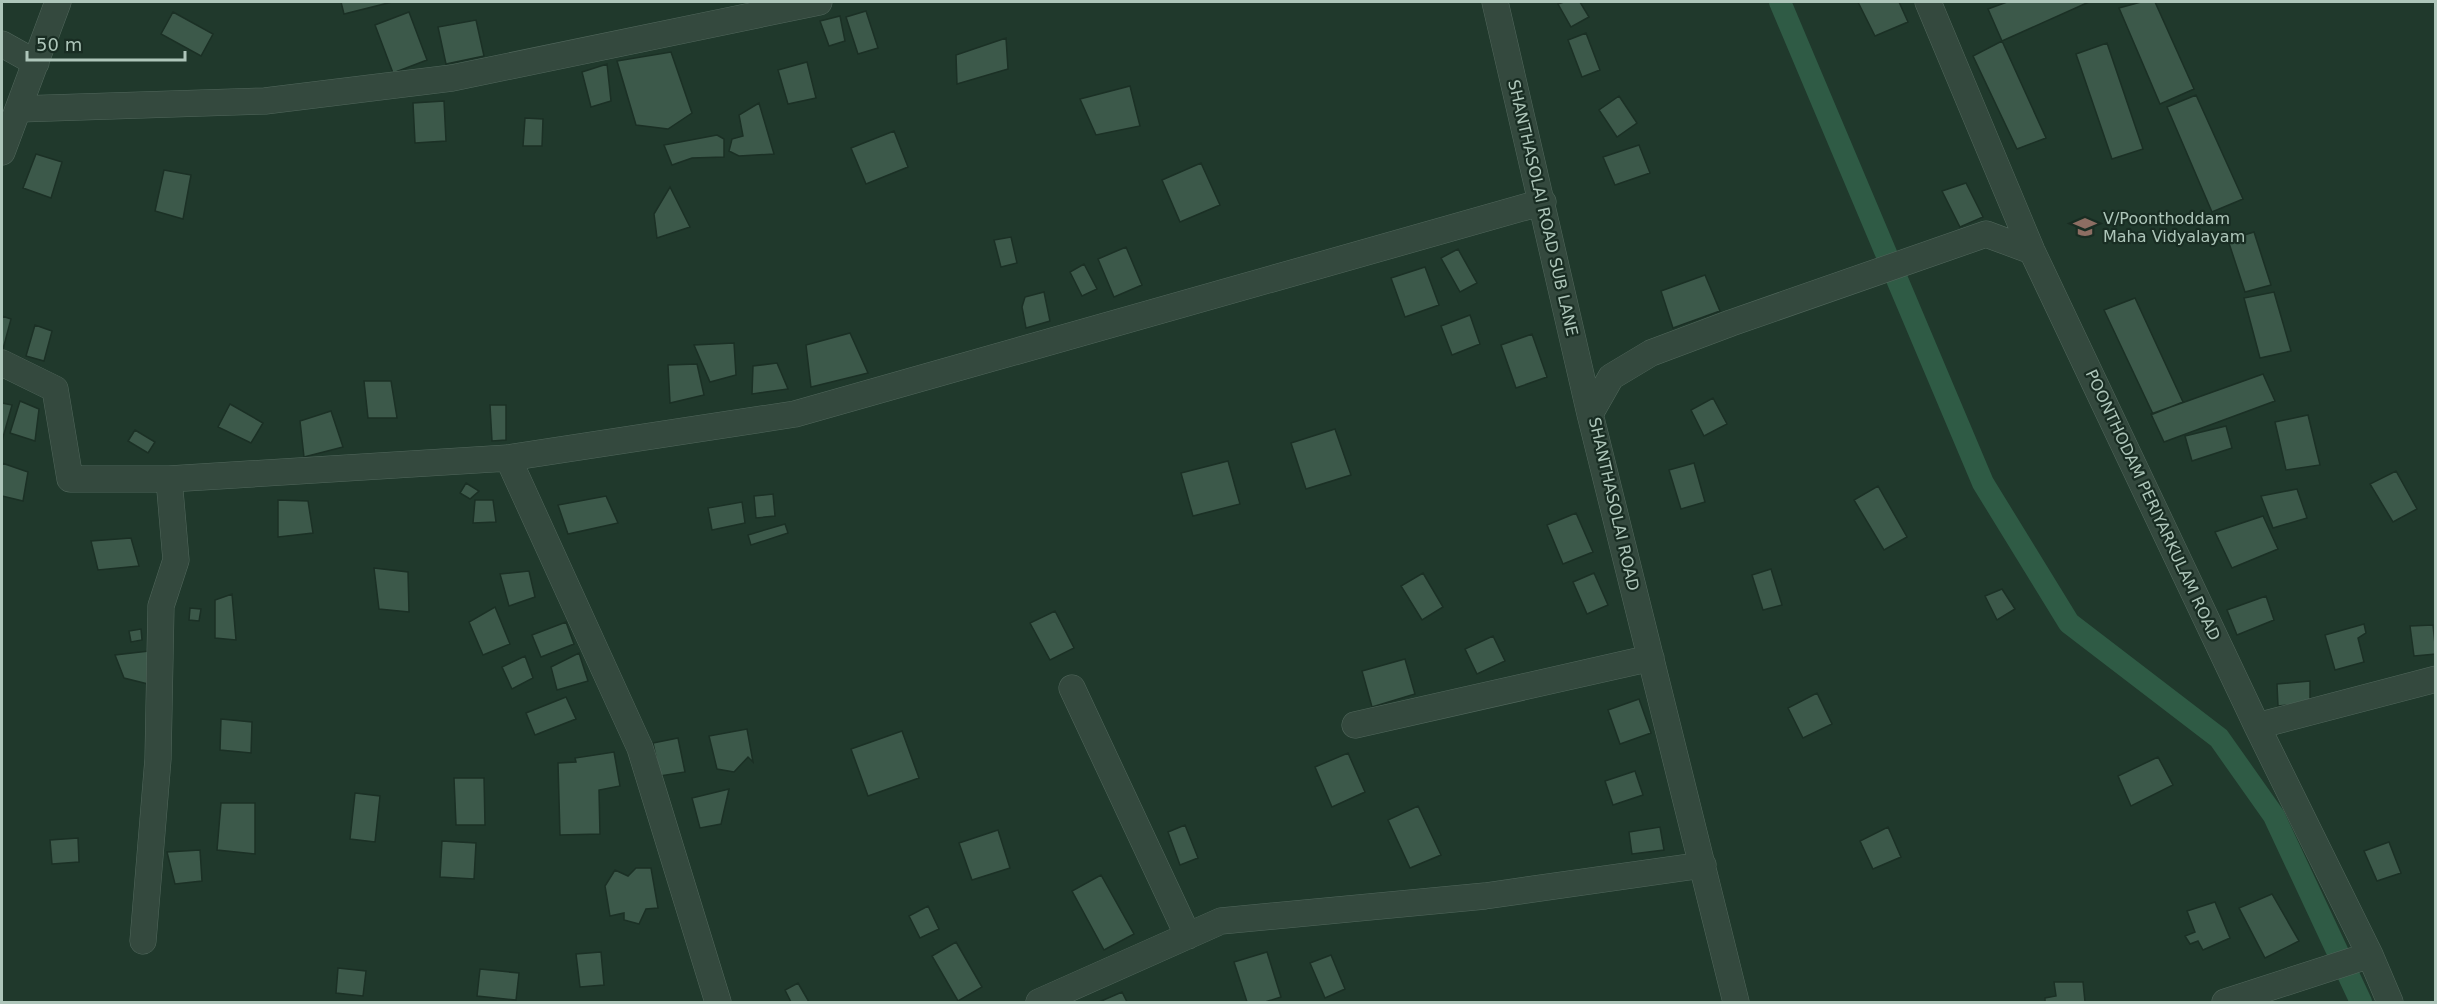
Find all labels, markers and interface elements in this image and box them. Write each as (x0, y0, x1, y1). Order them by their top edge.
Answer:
scale bar (27, 24, 184, 62)
text: 50 m (36, 34, 82, 55)
street label: SHANTHASOLAI ROAD SUB LANE (1504, 78, 1582, 338)
place label: V/Poonthoddam Maha Vidyalayam (2103, 209, 2245, 246)
school or university icon: V/Poonthoddam Maha Vidyalayam (2072, 214, 2098, 240)
street label: POONTHODAM PERIYARKULAM ROAD (2082, 366, 2224, 644)
street label: SHANTHASOLAI ROAD (1585, 415, 1643, 593)

